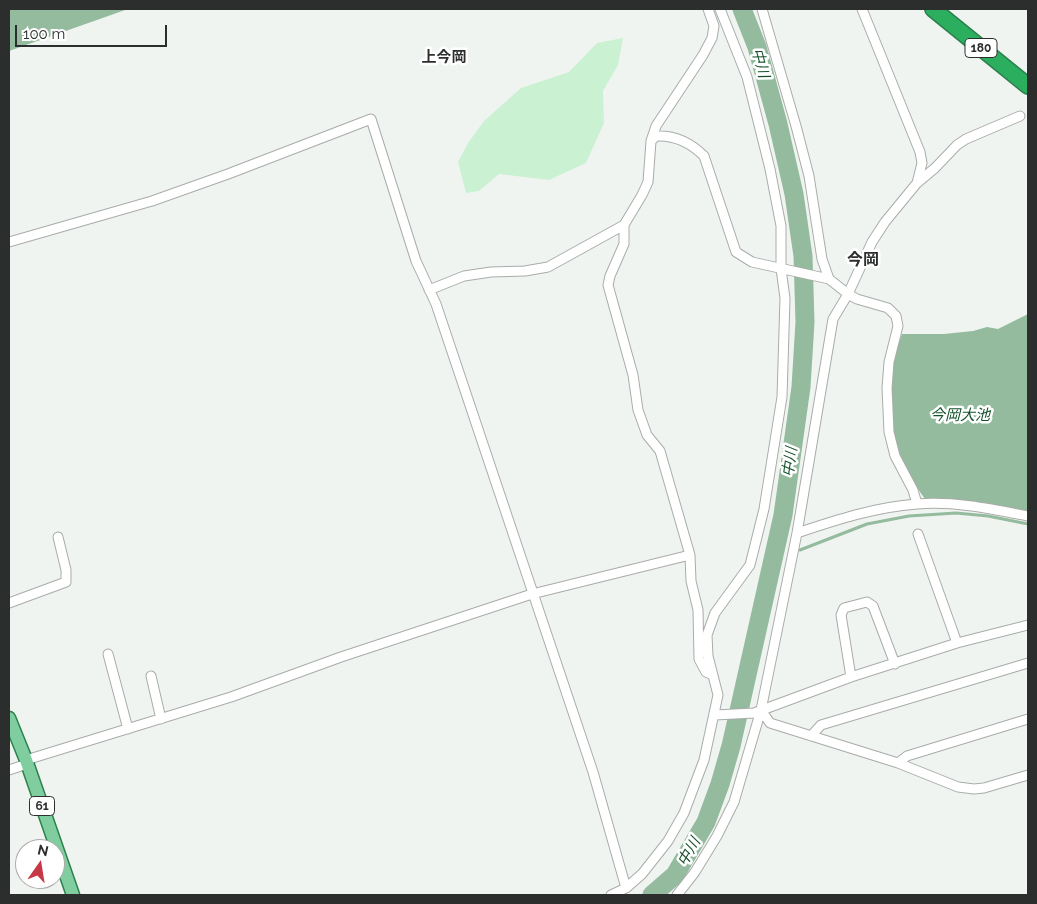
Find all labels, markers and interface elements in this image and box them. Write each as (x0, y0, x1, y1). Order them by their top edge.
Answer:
scale bar (18, 15, 170, 47)
text: 100 m (23, 25, 65, 43)
road number: 180 (965, 38, 997, 58)
water label: 中川 (747, 46, 773, 80)
district label: 上今岡 (422, 48, 466, 66)
district label: 今岡 (847, 250, 879, 270)
water label: 今岡大池 (930, 406, 990, 424)
water label: 中川 (779, 446, 801, 478)
road number: 61 (30, 796, 54, 816)
water label: 中川 (674, 835, 704, 869)
north arrow (15, 839, 65, 889)
text: N (36, 841, 50, 859)

